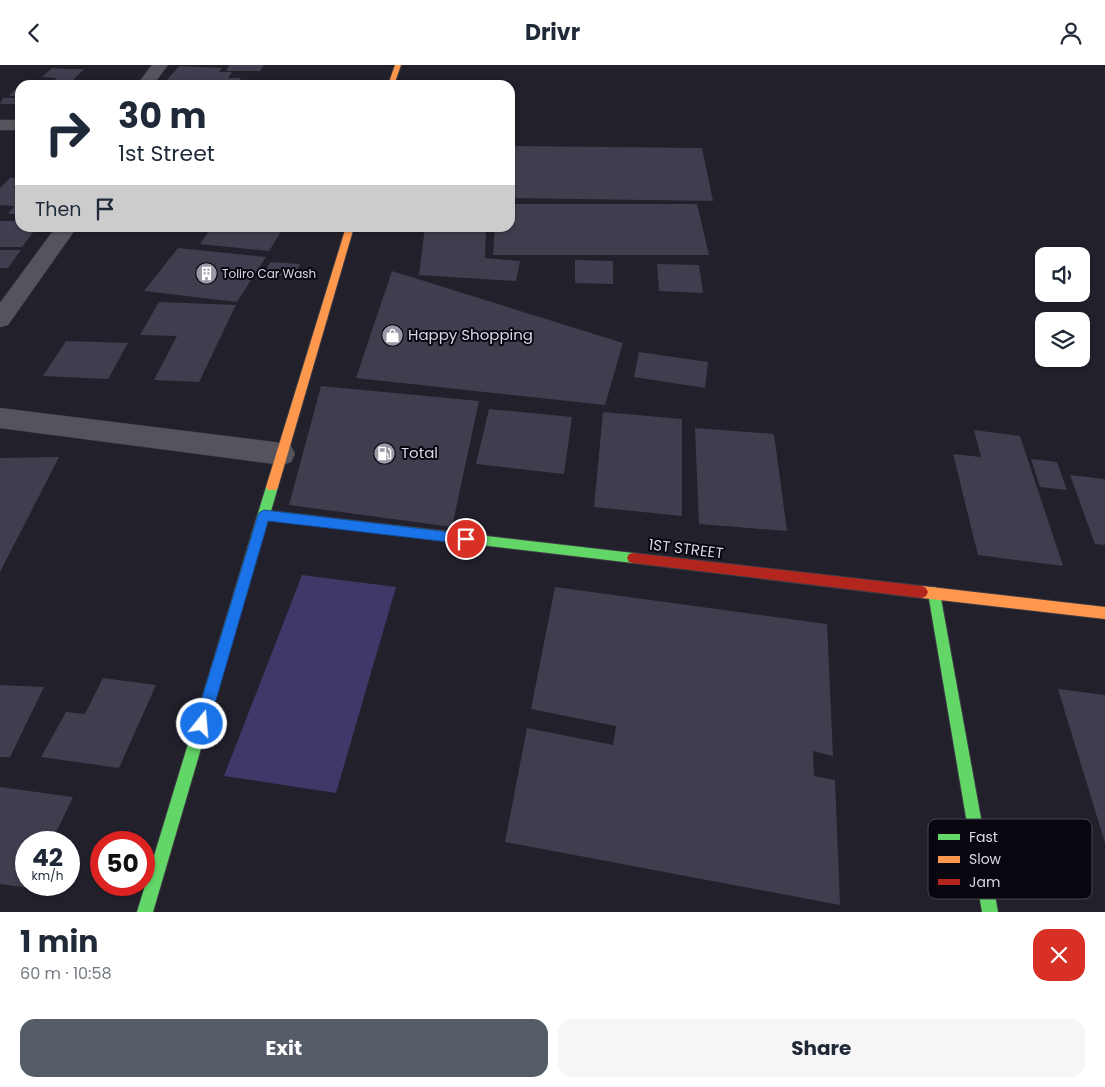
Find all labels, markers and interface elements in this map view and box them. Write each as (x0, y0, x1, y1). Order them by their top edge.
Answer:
text: Drivr (525, 17, 580, 48)
icon: back (20, 19, 48, 47)
icon: person (1057, 19, 1085, 47)
text: 30 m (118, 91, 206, 140)
icon: right (35, 100, 100, 165)
text: 1st Street (118, 138, 215, 169)
icon: arrive (91, 195, 119, 223)
text: Then (35, 196, 81, 223)
map controls (1035, 247, 1090, 367)
button: sound (1035, 247, 1090, 302)
building icon: Toliro Car Wash (194, 262, 218, 286)
place label: Toliro Car Wash (222, 265, 316, 282)
button: layers (1035, 312, 1090, 367)
shop icon: Happy Shopping (380, 323, 404, 347)
place label: Happy Shopping (408, 324, 533, 345)
fuel station icon: Total (373, 441, 397, 465)
place label: Total (401, 442, 438, 463)
pin (445, 518, 487, 560)
icon: arrive (452, 525, 480, 553)
street label: 1ST STREET (647, 533, 725, 564)
position arrow (175, 697, 227, 749)
legend (928, 819, 1092, 899)
text: Fast (969, 827, 998, 847)
speed limit sign: 50 (90, 831, 155, 896)
text: 42 (32, 840, 63, 875)
text: Slow (969, 849, 1002, 869)
text: km/h (32, 867, 63, 884)
text: Jam (969, 872, 1000, 892)
text: 1 min (20, 920, 98, 963)
button: close (1033, 929, 1085, 981)
text: 60 m · 10:58 (20, 962, 112, 985)
button: Exit (20, 1019, 548, 1077)
button: Share (558, 1019, 1085, 1077)

